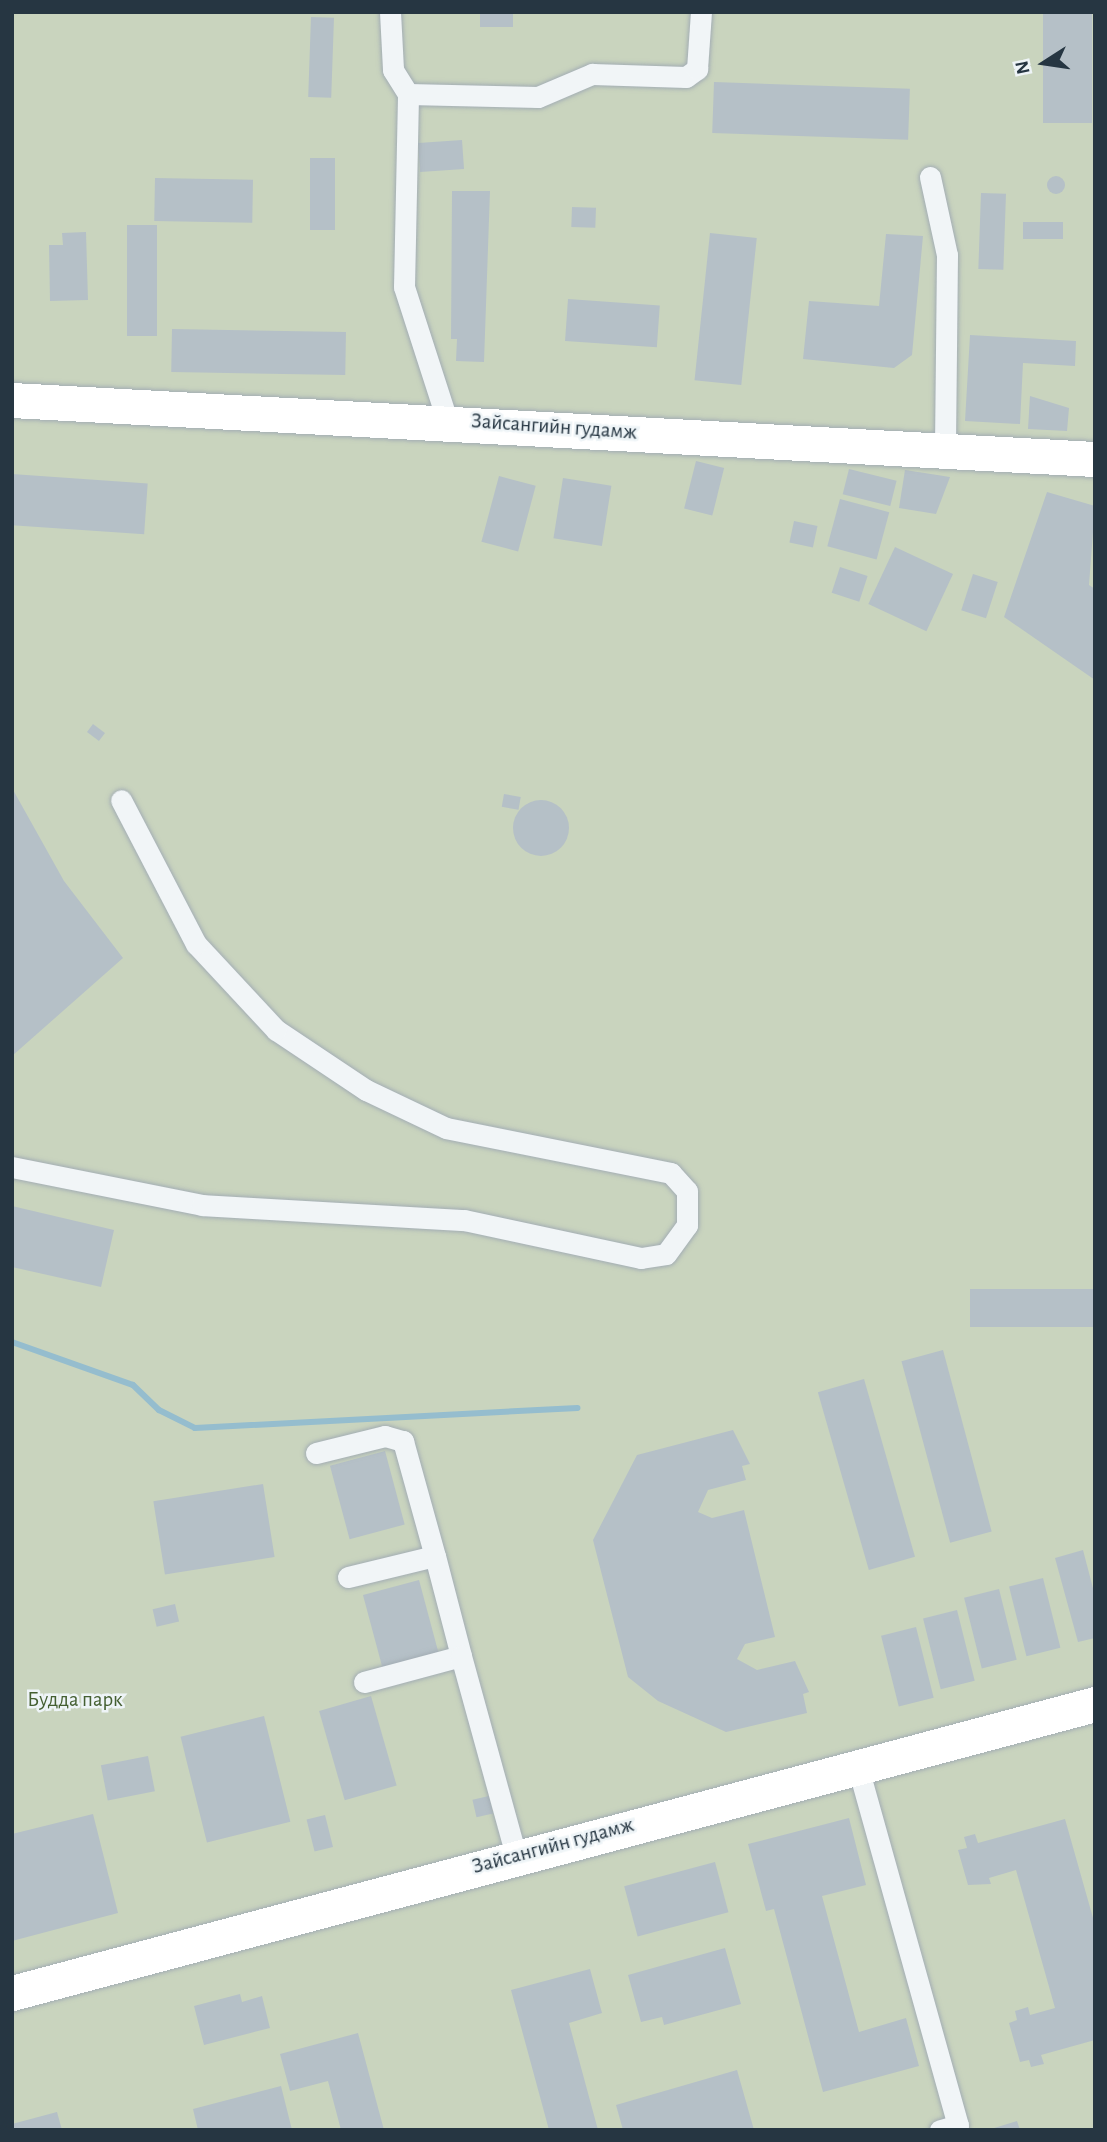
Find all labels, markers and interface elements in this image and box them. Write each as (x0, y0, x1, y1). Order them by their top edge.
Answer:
north arrow (1009, 28, 1079, 98)
text: N (1012, 59, 1034, 76)
street label: Зайсангийн гудамж (470, 409, 638, 445)
park label: Будда парк (27, 1687, 123, 1713)
street label: Зайсангийн гудамж (470, 1812, 636, 1880)

